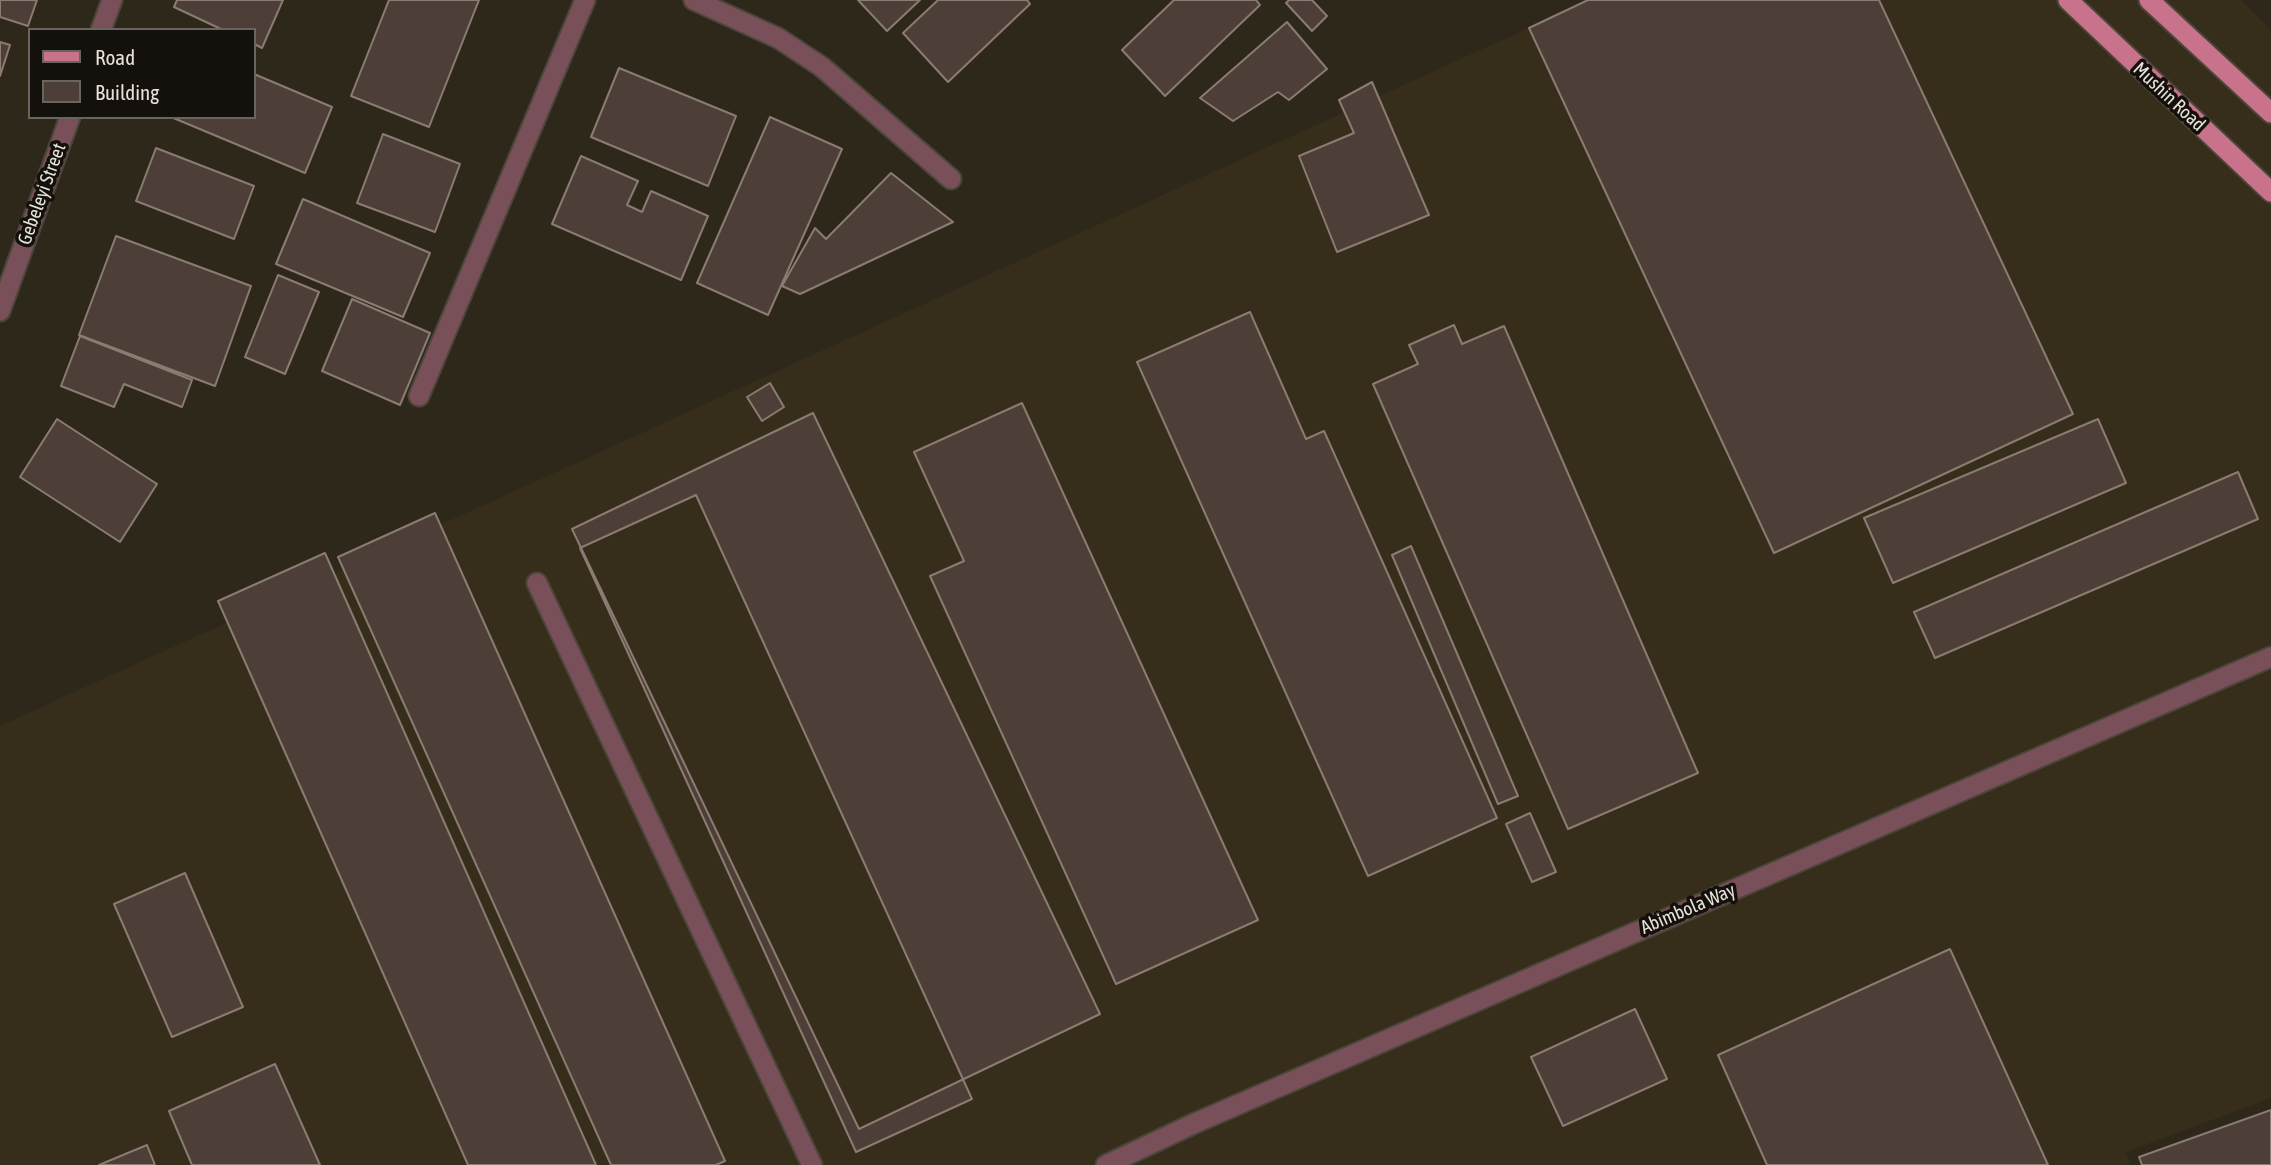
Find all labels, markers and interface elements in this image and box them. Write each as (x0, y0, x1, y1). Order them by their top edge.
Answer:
legend (28, 28, 256, 119)
text: Road (95, 45, 135, 69)
street label: Mushin Road (2128, 58, 2210, 136)
text: Building (95, 80, 159, 104)
street label: Gebeleyi Street (13, 140, 71, 248)
street label: Abimbola Way (1637, 879, 1739, 939)

